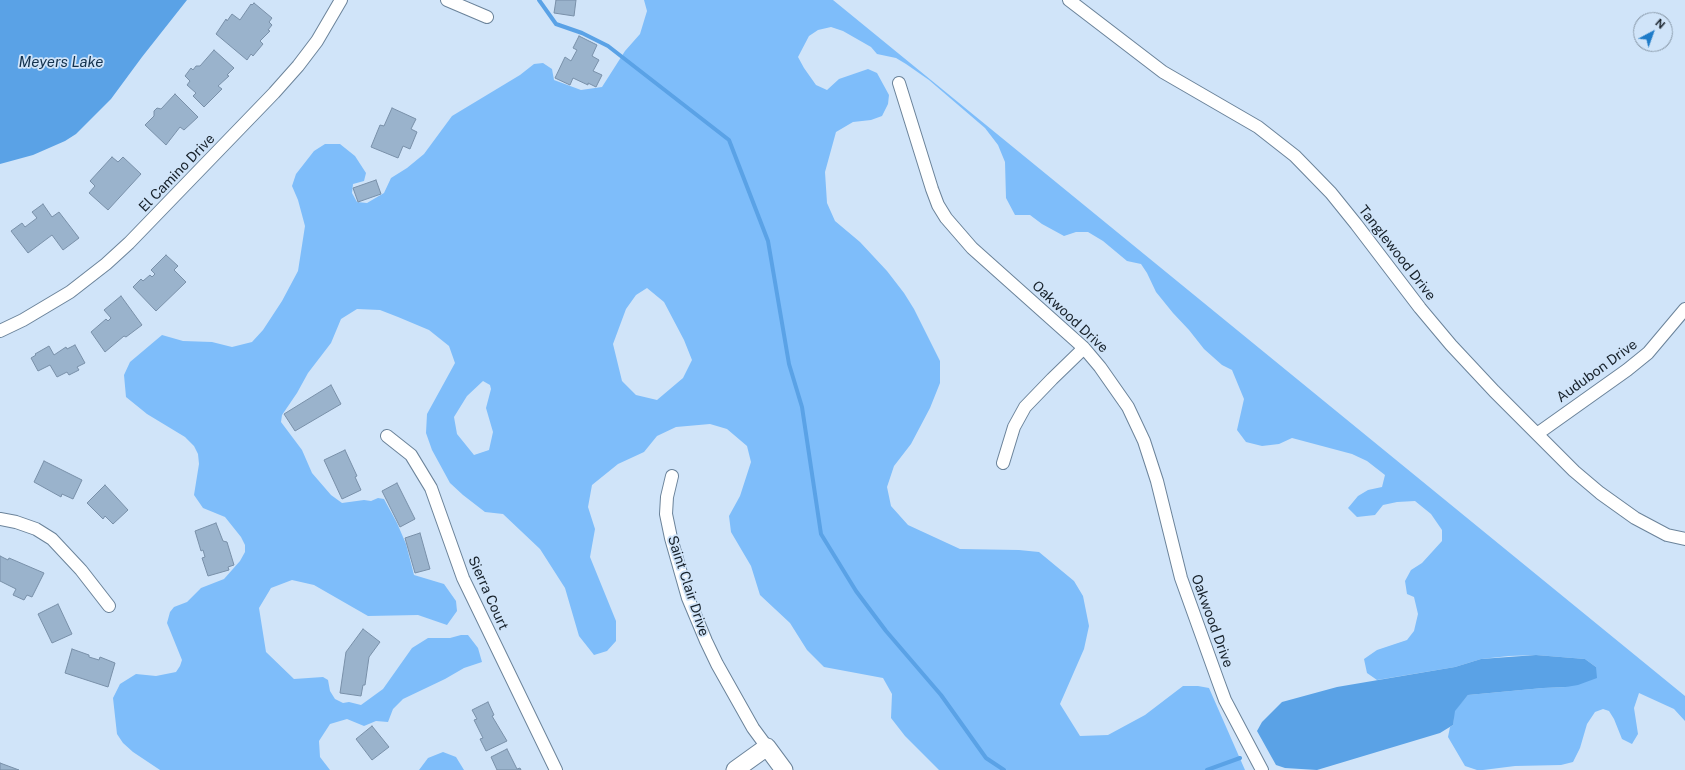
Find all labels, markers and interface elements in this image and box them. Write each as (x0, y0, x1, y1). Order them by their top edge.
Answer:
north arrow (1633, 12, 1673, 52)
text: N (1653, 16, 1667, 31)
water label: Meyers Lake (18, 53, 104, 71)
street label: El Camino Drive (136, 130, 218, 216)
street label: Tanglewood Drive (1355, 202, 1439, 304)
street label: Oakwood Drive (1029, 278, 1111, 356)
street label: Audubon Drive (1553, 336, 1641, 406)
street label: Saint Clair Drive (664, 534, 712, 638)
street label: Sierra Court (464, 553, 512, 633)
street label: Oakwood Drive (1187, 572, 1237, 670)

